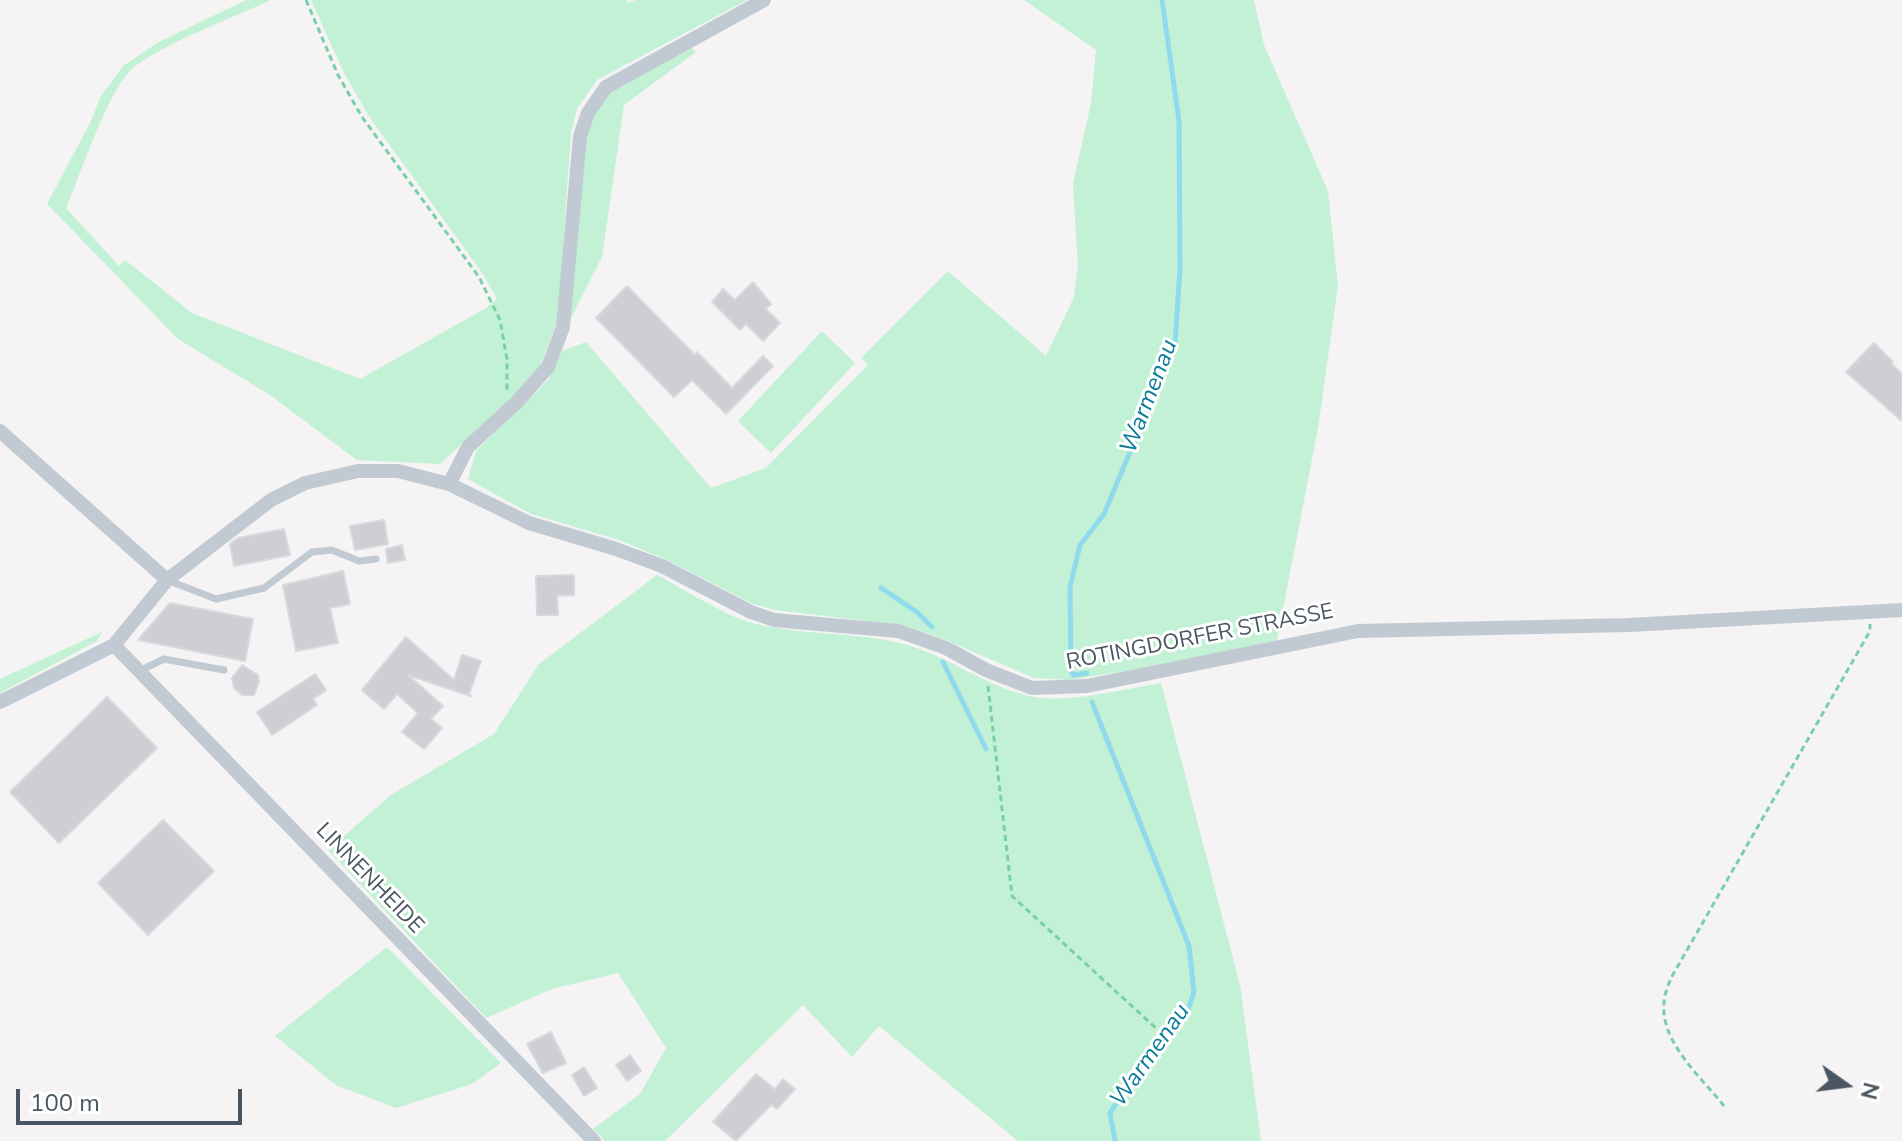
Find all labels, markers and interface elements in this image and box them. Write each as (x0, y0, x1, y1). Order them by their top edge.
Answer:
water label: Warmenau (1115, 336, 1185, 458)
street label: ROTINGDORFER STRASSE (1064, 599, 1336, 677)
street label: LINNENHEIDE (310, 818, 428, 940)
water label: Warmenau (1105, 999, 1197, 1113)
north arrow (1806, 1045, 1886, 1125)
scale bar (20, 1073, 246, 1123)
text: N (1853, 1079, 1886, 1102)
text: 100 m (30, 1087, 100, 1119)

